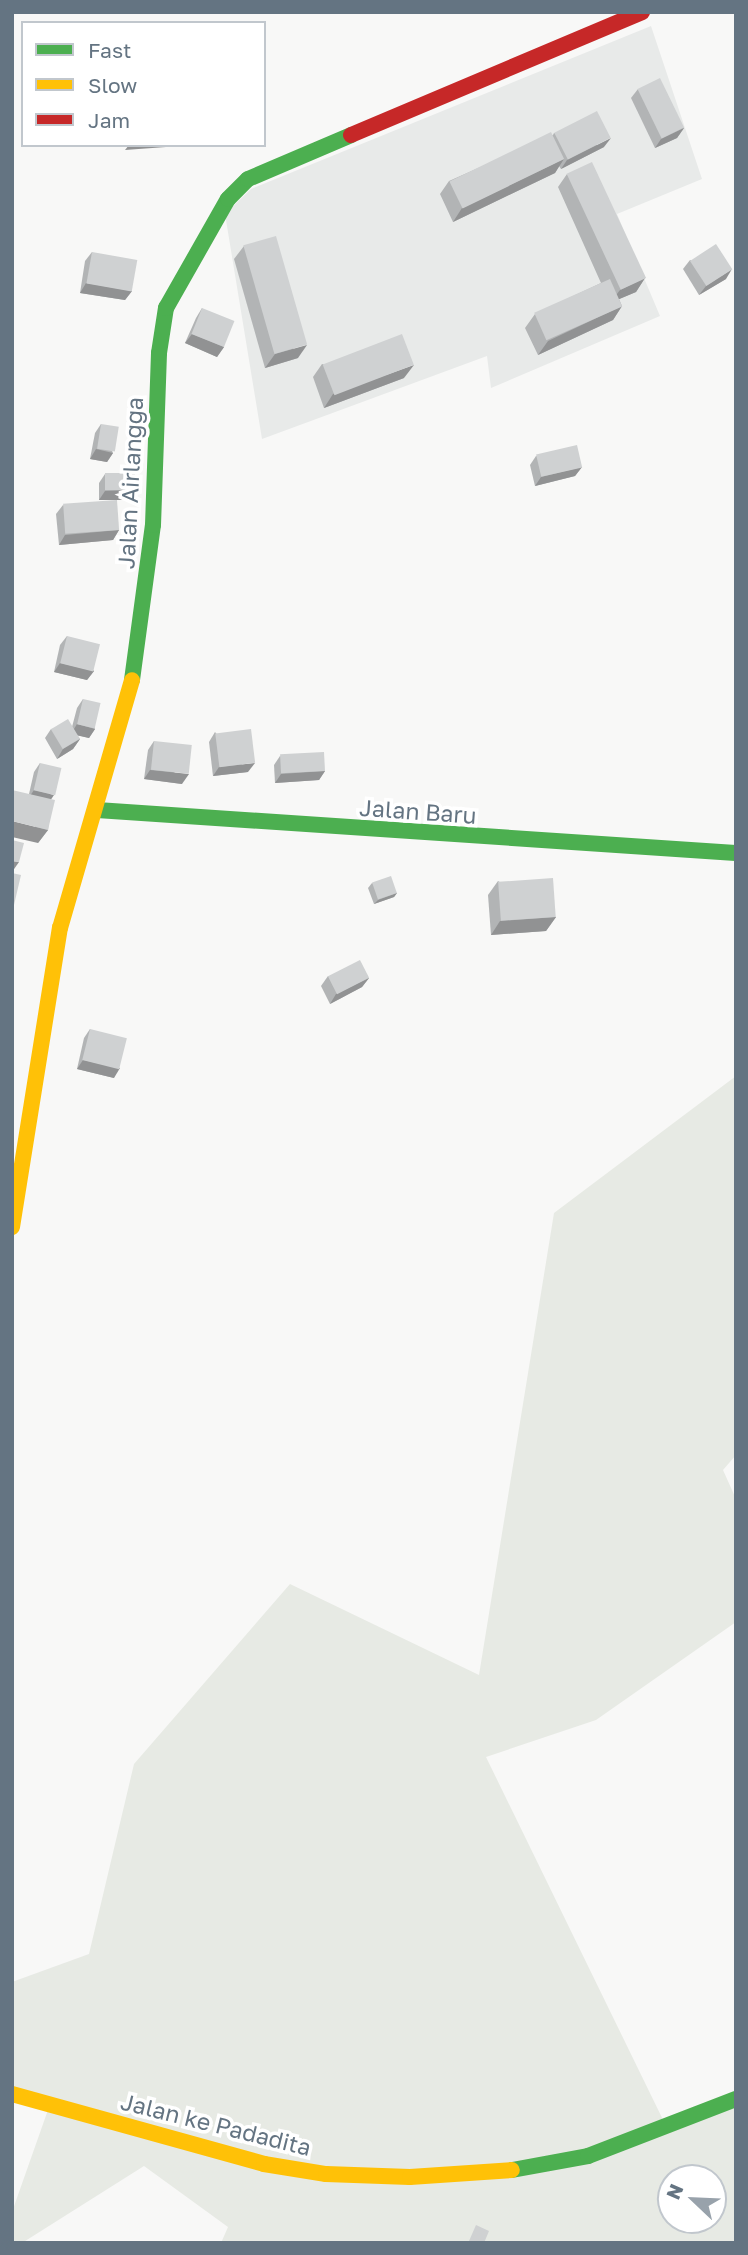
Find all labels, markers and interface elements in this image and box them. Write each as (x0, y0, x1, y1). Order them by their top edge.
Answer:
legend (21, 21, 266, 147)
text: Fast (88, 37, 131, 63)
text: Slow (88, 72, 137, 98)
text: Jam (88, 107, 130, 133)
street label: Jalan Airlangga (112, 396, 148, 570)
street label: Jalan Baru (359, 793, 477, 829)
street label: Jalan ke Padadita (118, 2087, 314, 2161)
north arrow (657, 2164, 727, 2234)
text: N (661, 2180, 687, 2203)

